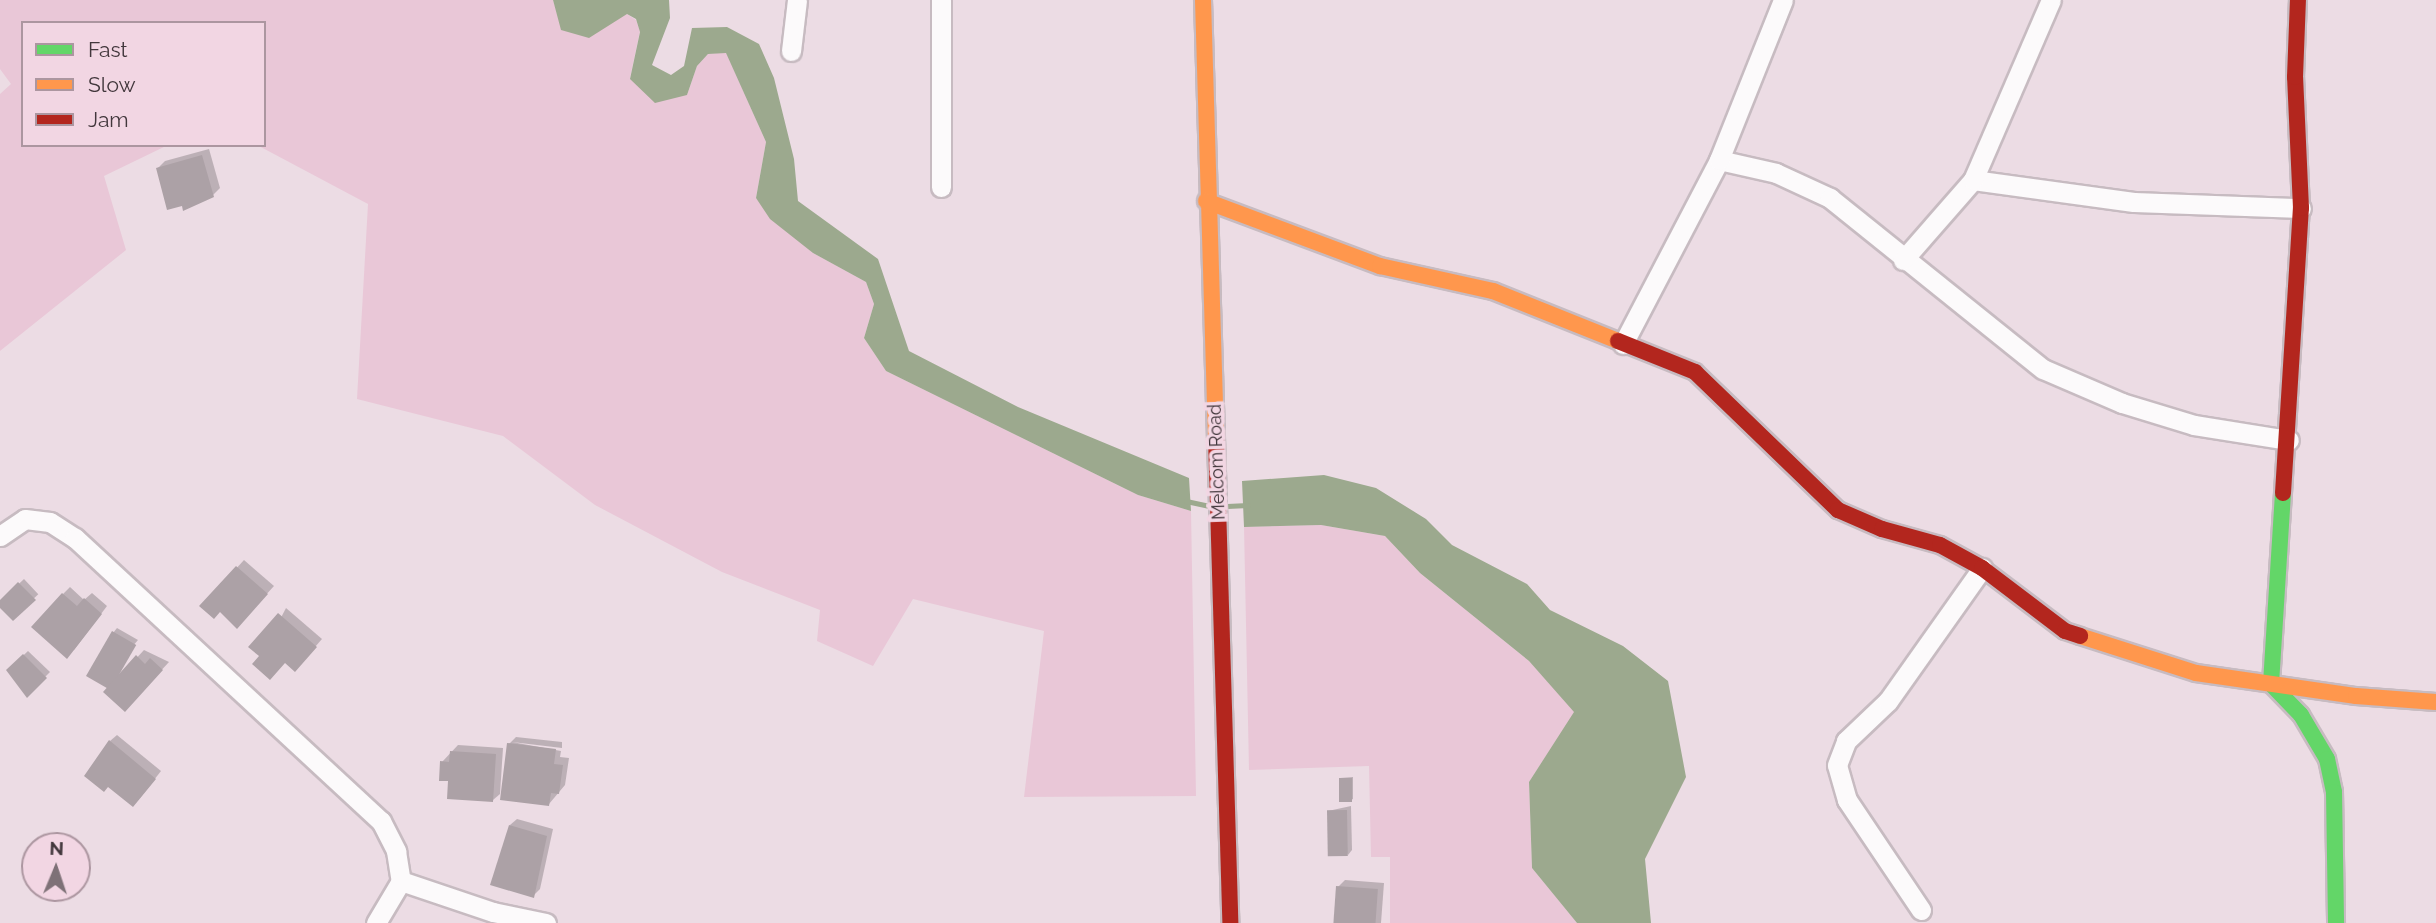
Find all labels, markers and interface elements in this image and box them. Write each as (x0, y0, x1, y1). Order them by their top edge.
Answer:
legend (21, 21, 266, 147)
text: Fast (88, 37, 128, 62)
text: Slow (88, 72, 136, 97)
text: Jam (88, 107, 129, 132)
street label: Melcom Road (1204, 404, 1230, 520)
north arrow (21, 832, 91, 902)
text: N (49, 837, 64, 859)

